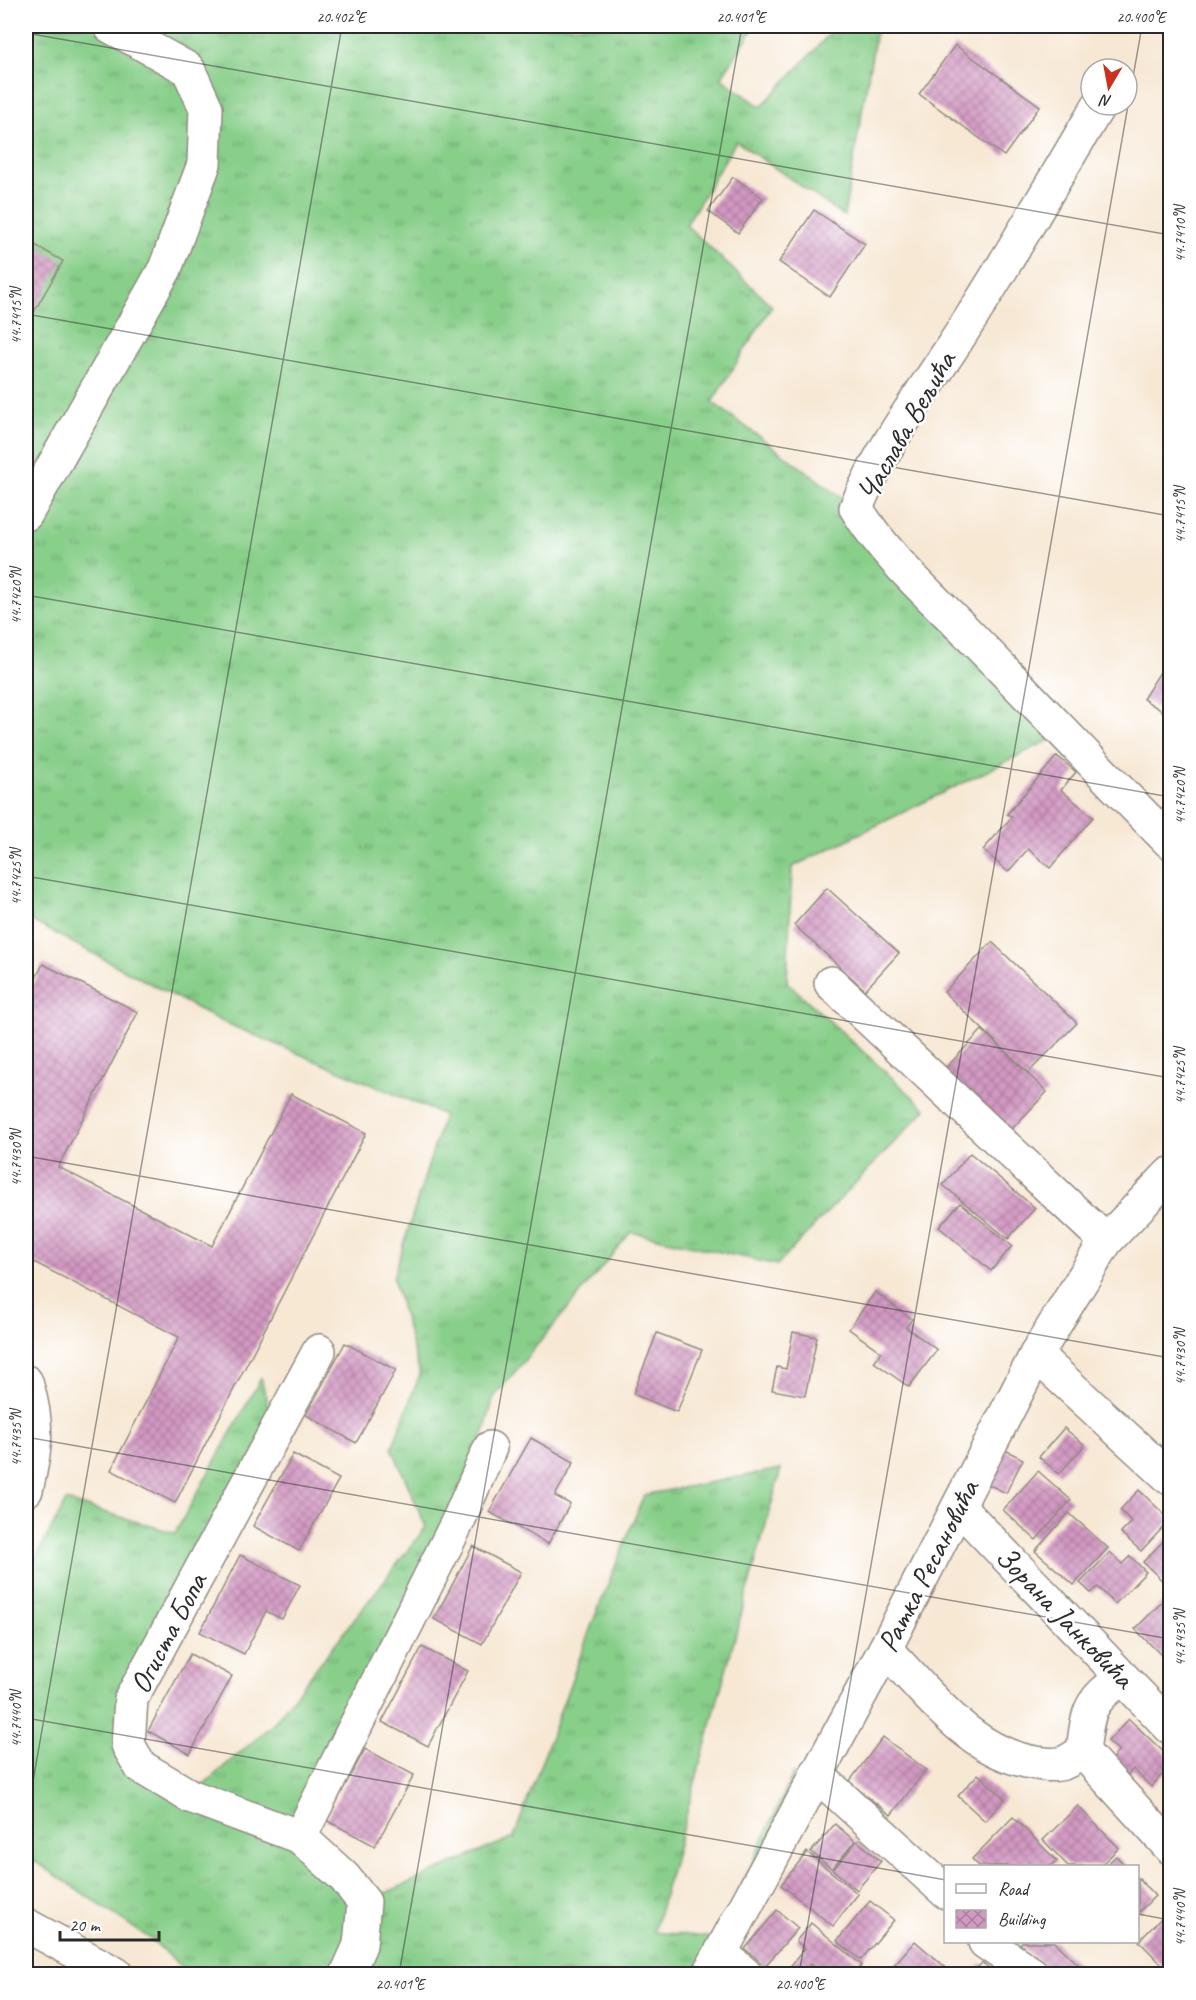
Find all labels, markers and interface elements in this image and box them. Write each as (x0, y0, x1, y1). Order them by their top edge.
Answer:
text: 20.402°E (317, 8, 368, 27)
text: 20.401°E (717, 8, 768, 27)
text: 20.400°E (1117, 8, 1168, 27)
north arrow (1079, 57, 1139, 117)
text: N (1097, 90, 1113, 111)
text: 44.7410°N (1171, 203, 1190, 262)
text: 44.7415°N (7, 285, 26, 344)
street label: Часлава Вељића (848, 343, 965, 508)
text: 44.7415°N (1171, 484, 1190, 543)
text: 44.7420°N (7, 565, 26, 624)
text: 44.7420°N (1171, 765, 1190, 824)
text: 44.7425°N (7, 846, 26, 905)
text: 44.7425°N (1171, 1045, 1190, 1104)
text: 44.7430°N (7, 1127, 26, 1186)
text: 44.7430°N (1171, 1326, 1190, 1385)
text: 44.7435°N (7, 1407, 26, 1466)
street label: Ратка Ресановића (868, 1472, 988, 1658)
street label: Зорана Јанковића (988, 1538, 1144, 1698)
street label: Огиста Бопа (121, 1565, 216, 1700)
text: 44.7435°N (1171, 1607, 1190, 1666)
text: 44.7440°N (7, 1688, 26, 1747)
legend (944, 1865, 1139, 1943)
text: Road (998, 1878, 1031, 1900)
text: 44.7440°N (1171, 1887, 1190, 1946)
scale bar (60, 1904, 159, 1942)
text: Building (998, 1908, 1047, 1930)
text: 20 m (69, 1914, 102, 1936)
text: 20.401°E (376, 1975, 427, 1994)
text: 20.400°E (776, 1975, 827, 1994)

